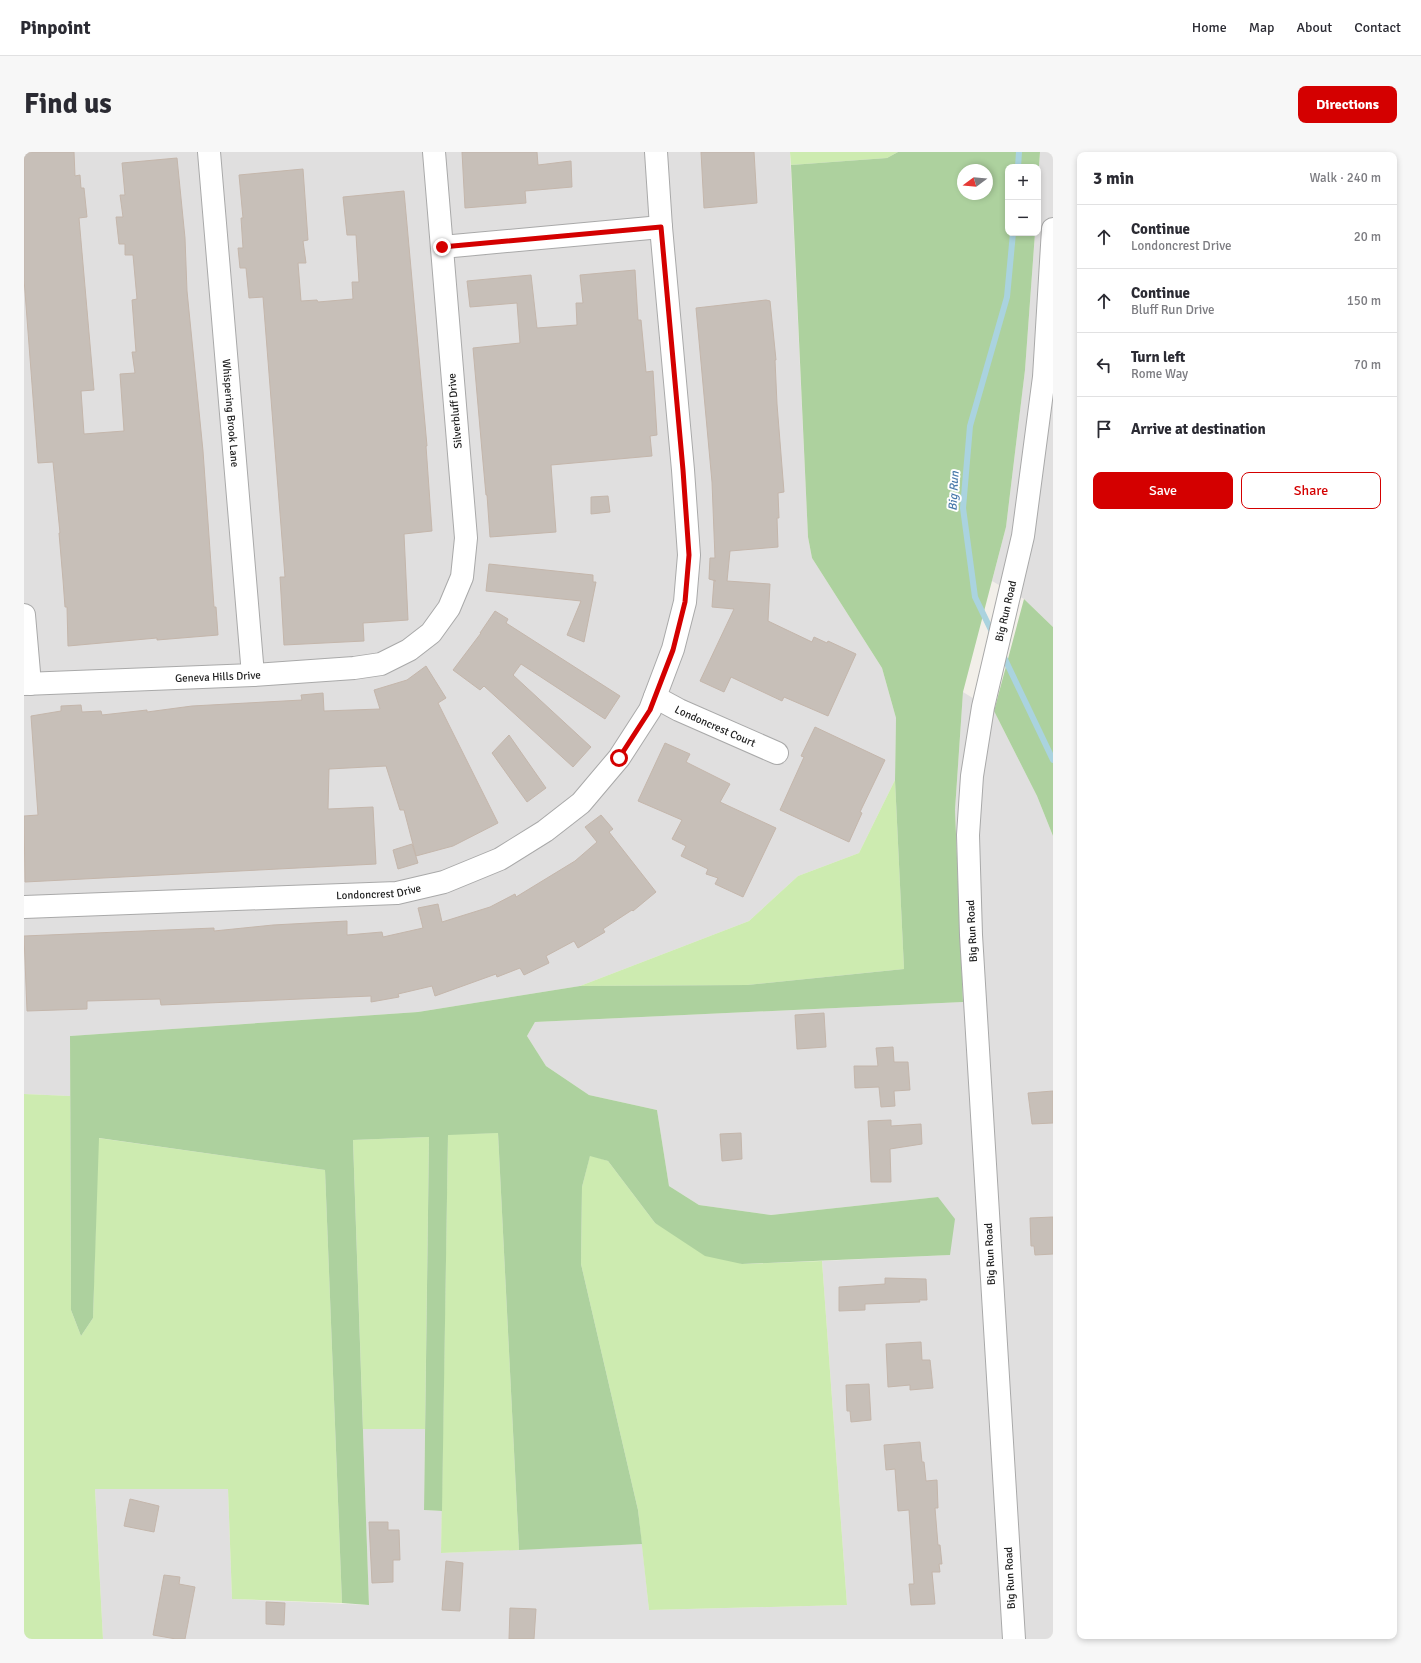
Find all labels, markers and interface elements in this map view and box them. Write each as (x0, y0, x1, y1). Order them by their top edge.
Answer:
text: Pinpoint (20, 16, 91, 40)
text: Home (1192, 19, 1227, 36)
text: Map (1249, 19, 1274, 36)
text: About (1296, 19, 1332, 36)
text: Contact (1354, 19, 1401, 36)
button: Directions (1298, 86, 1397, 123)
text: Find us (24, 87, 112, 121)
north arrow (957, 164, 993, 200)
map controls (1005, 164, 1041, 236)
button: + (1005, 164, 1041, 200)
text: 3 min (1093, 168, 1134, 189)
text: Walk · 240 m (1310, 170, 1381, 186)
button: − (1005, 200, 1041, 236)
text: Continue (1131, 220, 1190, 238)
icon: ahead (1093, 226, 1115, 248)
text: 20 m (1354, 229, 1381, 245)
route end (433, 238, 451, 256)
text: Londoncrest Drive (1131, 238, 1231, 254)
text: Continue (1131, 284, 1190, 302)
icon: ahead (1093, 290, 1115, 312)
text: 150 m (1347, 293, 1381, 309)
text: Bluff Run Drive (1131, 302, 1215, 318)
text: Turn left (1131, 348, 1185, 366)
icon: left (1093, 354, 1115, 376)
text: 70 m (1354, 357, 1381, 373)
street label: Whispering Brook Lane (220, 358, 242, 468)
text: Rome Way (1131, 366, 1188, 382)
street label: Silverbluff Drive (445, 373, 465, 449)
icon: arrive (1093, 418, 1115, 440)
text: Arrive at destination (1131, 420, 1266, 438)
water label: Big Run (945, 470, 963, 511)
button: Save (1093, 472, 1233, 509)
button: Share (1241, 472, 1381, 509)
street label: Big Run Road (992, 579, 1019, 643)
street label: Geneva Hills Drive (175, 668, 261, 685)
street label: Londoncrest Court (673, 702, 758, 749)
route start (610, 749, 628, 767)
street label: Londoncrest Drive (336, 881, 422, 902)
street label: Big Run Road (964, 899, 980, 962)
street label: Big Run Road (982, 1222, 998, 1285)
street label: Big Run Road (1002, 1546, 1018, 1609)

